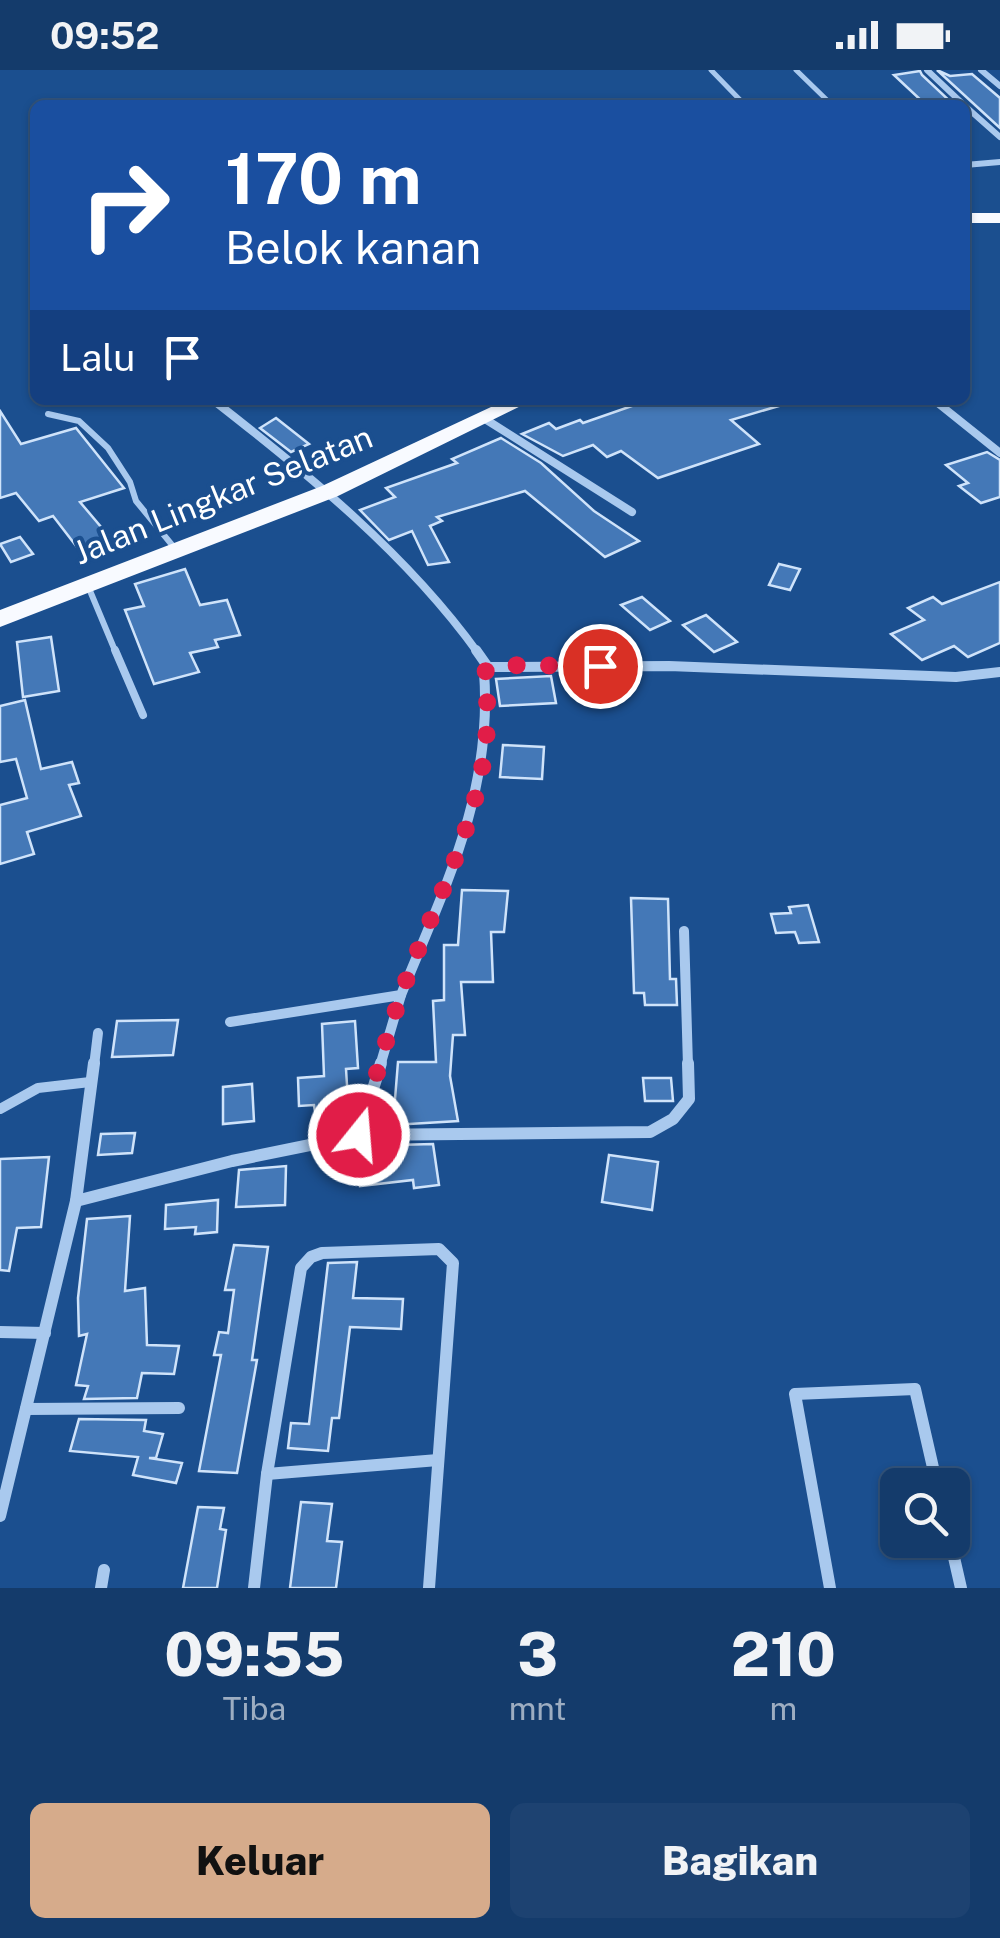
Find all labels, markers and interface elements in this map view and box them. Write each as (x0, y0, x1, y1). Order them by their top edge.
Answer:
text: 09:52 (50, 13, 159, 58)
text: 170 m (225, 137, 422, 220)
icon: right (60, 140, 190, 270)
text: Belok kanan (225, 221, 481, 274)
icon: arrive (155, 330, 210, 385)
text: Lalu (60, 335, 135, 380)
street label: Jalan Lingkar Selatan (68, 418, 378, 571)
pin (558, 624, 643, 709)
icon: arrive (573, 639, 628, 694)
position arrow (307, 1083, 411, 1187)
map controls (880, 1468, 970, 1558)
button: search (880, 1468, 970, 1558)
text: 09:55 (164, 1619, 344, 1690)
text: 3 (517, 1619, 558, 1690)
text: 210 (731, 1619, 836, 1690)
text: Tiba (222, 1690, 286, 1727)
text: mnt (509, 1690, 567, 1727)
text: m (769, 1690, 797, 1727)
button: Keluar (30, 1803, 490, 1918)
button: Bagikan (510, 1803, 970, 1918)

